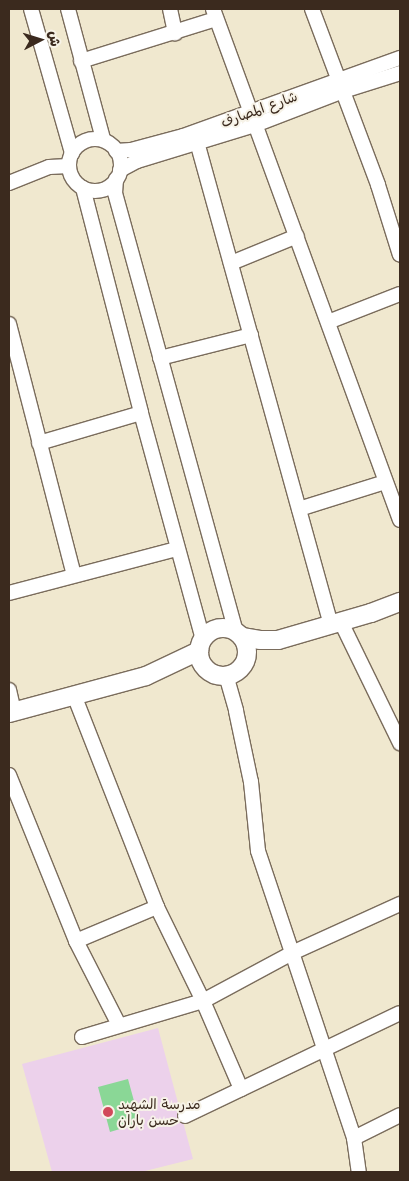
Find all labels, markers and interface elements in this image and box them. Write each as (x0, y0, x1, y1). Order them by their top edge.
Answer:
north arrow (15, 15, 65, 65)
text: ش (45, 30, 65, 47)
street label: شارع المصارف (218, 87, 300, 131)
place label: مدرسة الشهيد حسن باران (118, 1096, 201, 1128)
marker: مدرسة الشهيد حسن باران (102, 1106, 114, 1118)

